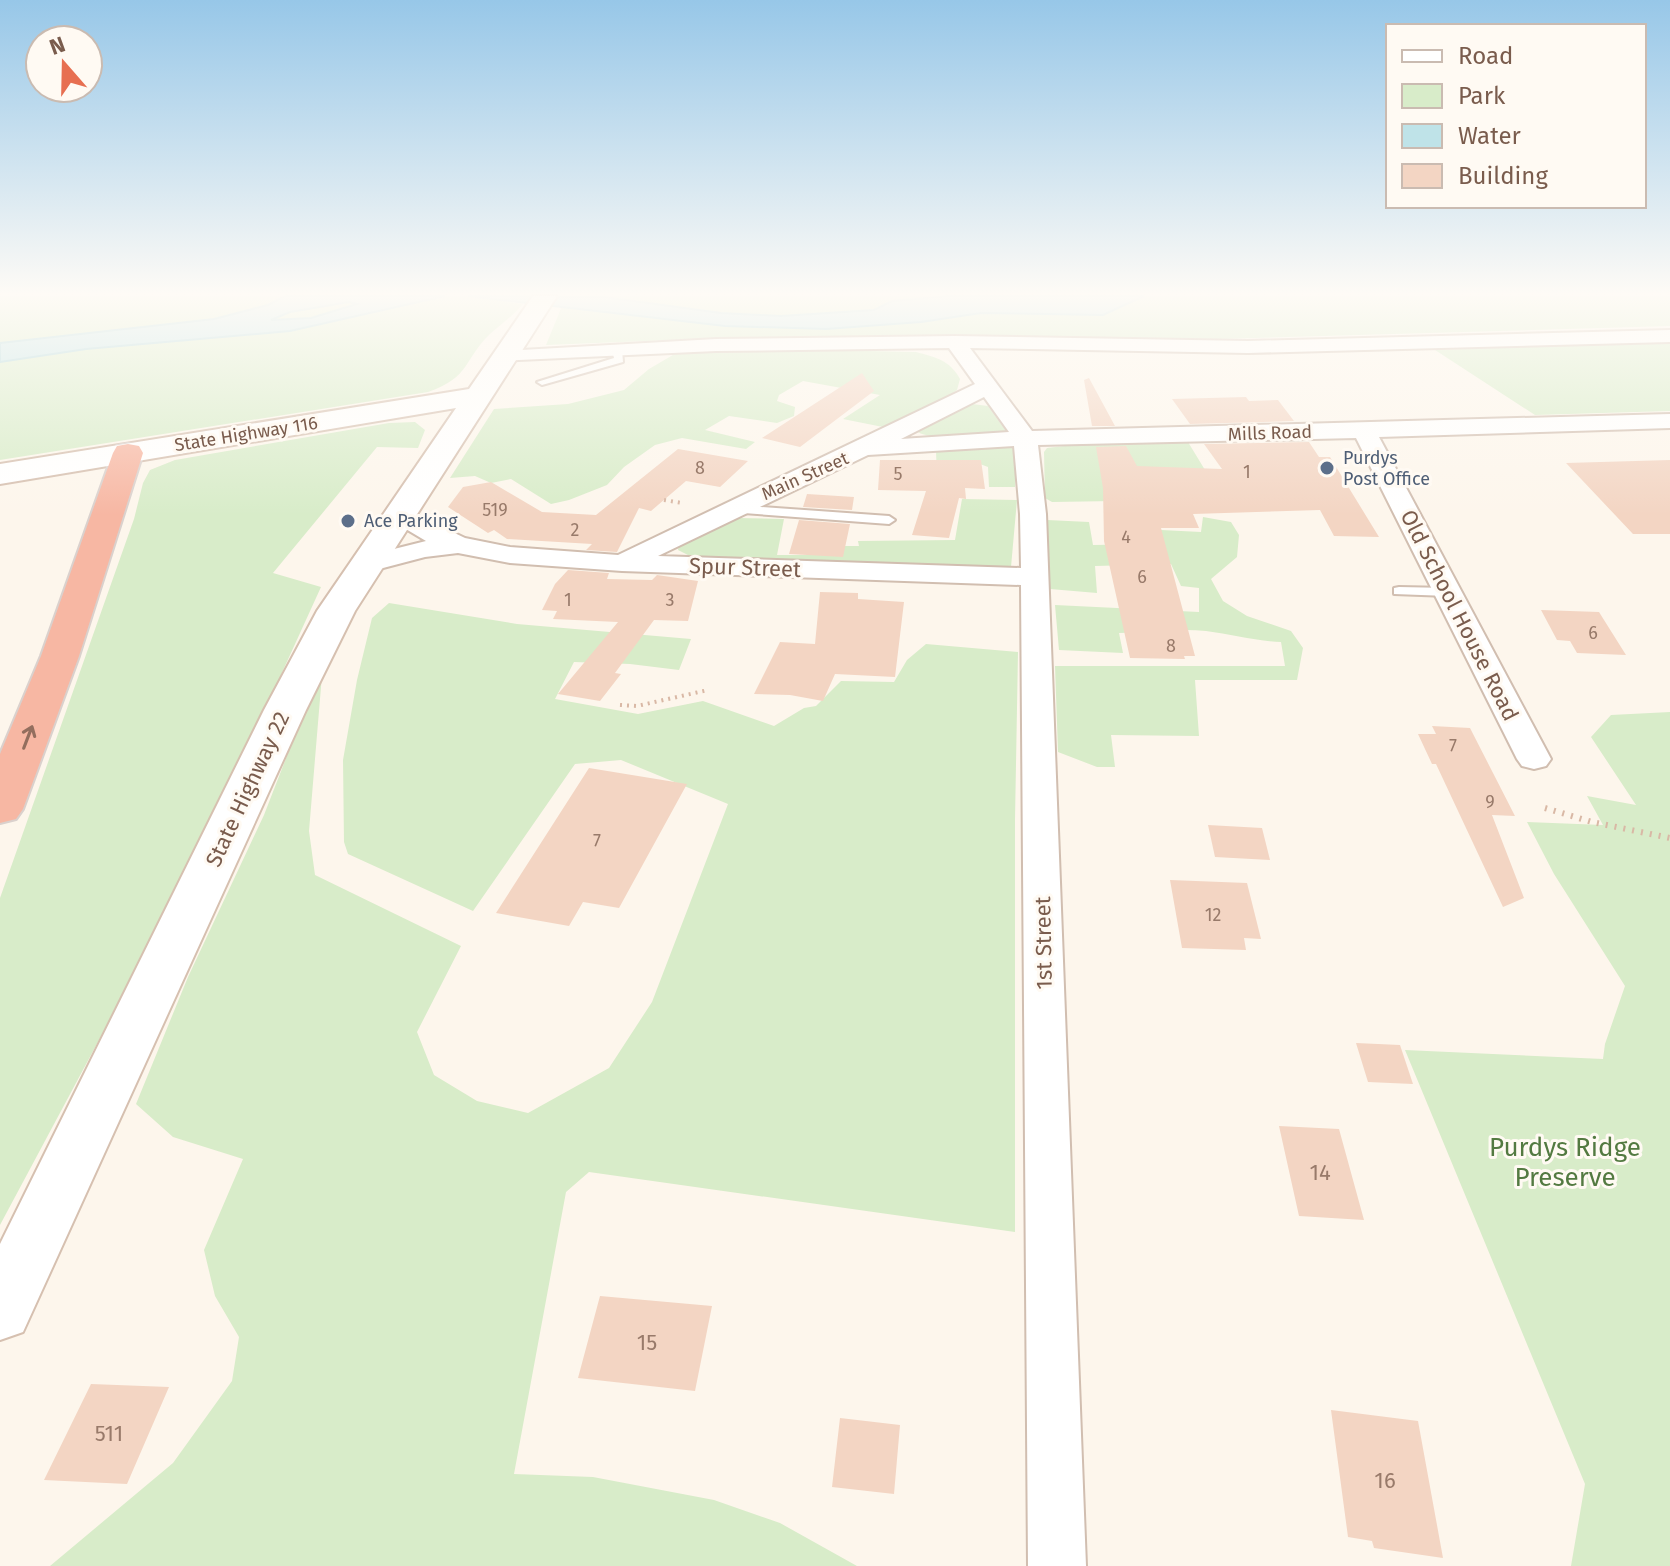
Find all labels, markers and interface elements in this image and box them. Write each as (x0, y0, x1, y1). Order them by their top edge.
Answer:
north arrow (24, 24, 104, 104)
legend (1386, 24, 1646, 208)
text: N (46, 30, 69, 61)
text: Road (1458, 42, 1513, 70)
text: Park (1458, 82, 1506, 110)
text: Water (1458, 122, 1522, 150)
text: Building (1458, 162, 1548, 190)
street label: State Highway 116 (173, 412, 319, 456)
street label: Mills Road (1227, 421, 1313, 445)
street label: Main Street (758, 447, 852, 505)
place label: Purdys Post Office (1343, 447, 1430, 490)
house number: 8 (695, 457, 705, 479)
marker: Purdys Post Office (1318, 459, 1336, 477)
house number: 1 (1243, 461, 1251, 483)
house number: 5 (893, 463, 903, 485)
house number: 519 (482, 499, 508, 521)
street label: Old School House Road (1395, 505, 1525, 725)
place label: Ace Parking (364, 510, 458, 532)
marker: Ace Parking (339, 512, 357, 530)
house number: 2 (571, 519, 580, 541)
house number: 4 (1121, 526, 1131, 548)
street label: Spur Street (689, 552, 801, 583)
house number: 6 (1137, 566, 1147, 588)
house number: 1 (564, 589, 572, 611)
house number: 3 (666, 589, 674, 611)
house number: 6 (1588, 622, 1598, 644)
house number: 8 (1166, 635, 1176, 657)
street label: State Highway 22 (200, 707, 295, 871)
one-way arrow (22, 725, 37, 750)
house number: 7 (1449, 735, 1457, 757)
house number: 9 (1485, 791, 1495, 813)
house number: 7 (593, 830, 601, 852)
street label: 1st Street (1029, 896, 1058, 990)
house number: 12 (1205, 904, 1221, 926)
park label: Purdys Ridge Preserve (1489, 1132, 1641, 1193)
house number: 14 (1309, 1159, 1331, 1186)
house number: 15 (637, 1329, 657, 1356)
house number: 511 (95, 1420, 123, 1447)
house number: 16 (1374, 1467, 1396, 1494)

